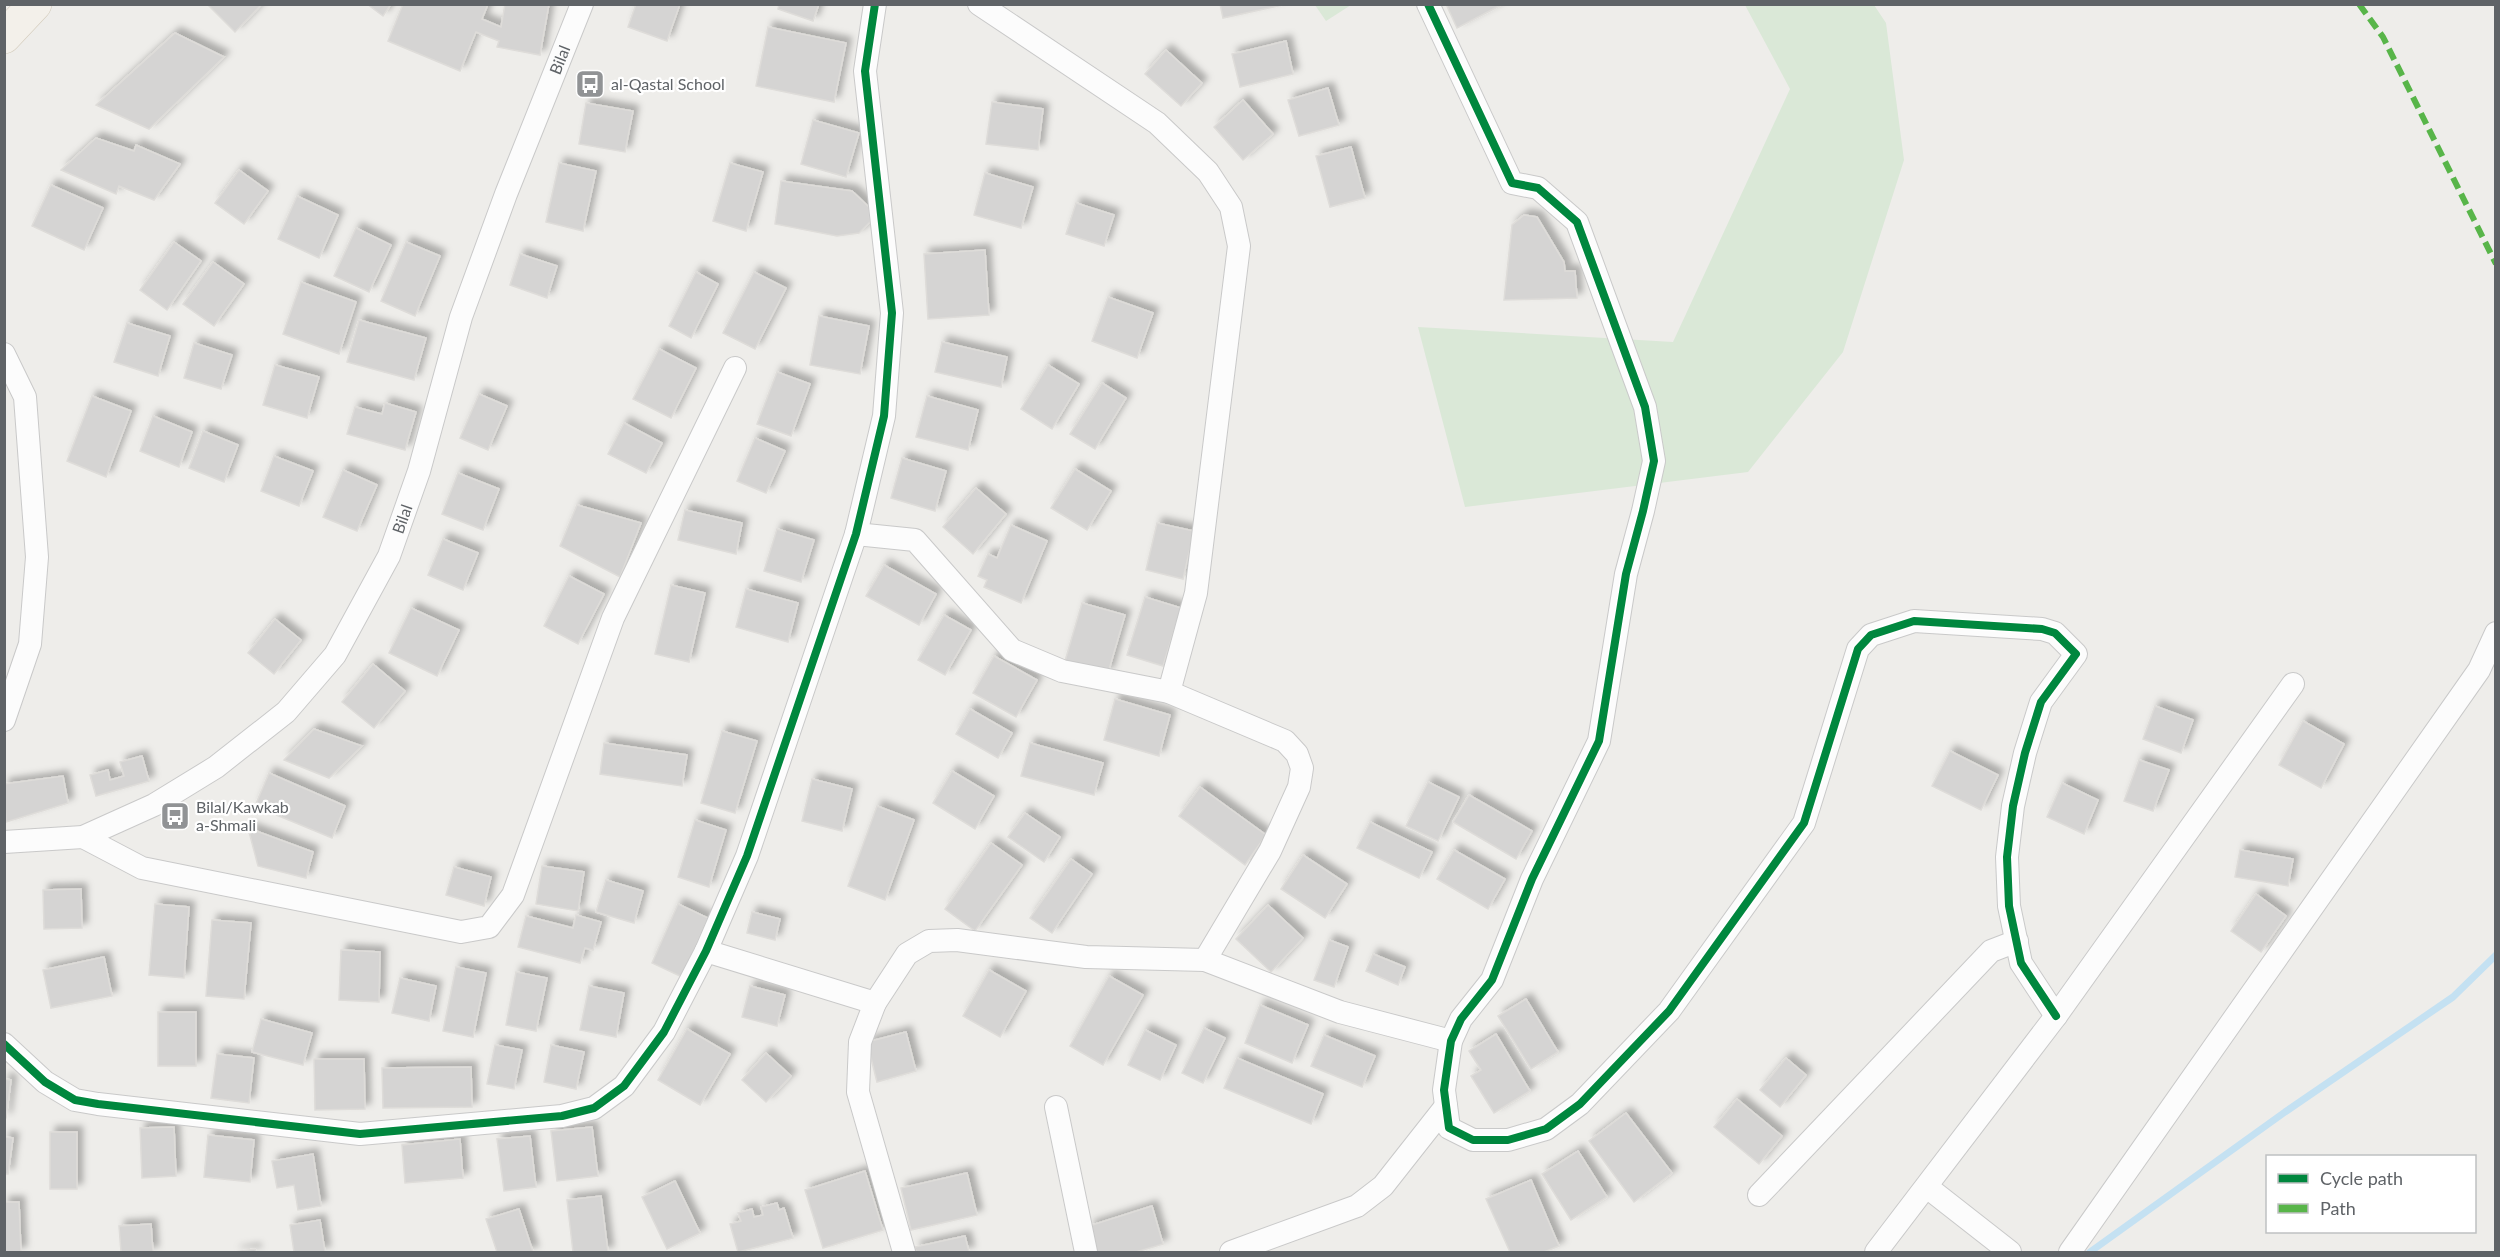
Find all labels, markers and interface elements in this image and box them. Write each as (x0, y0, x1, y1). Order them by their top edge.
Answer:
street label: Bilal (545, 42, 574, 77)
bus stop icon: al-Qastal School (574, 68, 606, 100)
place label: al-Qastal School (611, 74, 725, 93)
street label: Bilal (388, 502, 415, 536)
place label: Bilal/Kawkab a-Shmali (196, 797, 289, 834)
bus stop icon: Bilal/Kawkab a-Shmali (159, 800, 191, 832)
legend (2266, 1155, 2476, 1233)
text: Cycle path (2320, 1167, 2403, 1189)
text: Path (2320, 1197, 2356, 1219)

